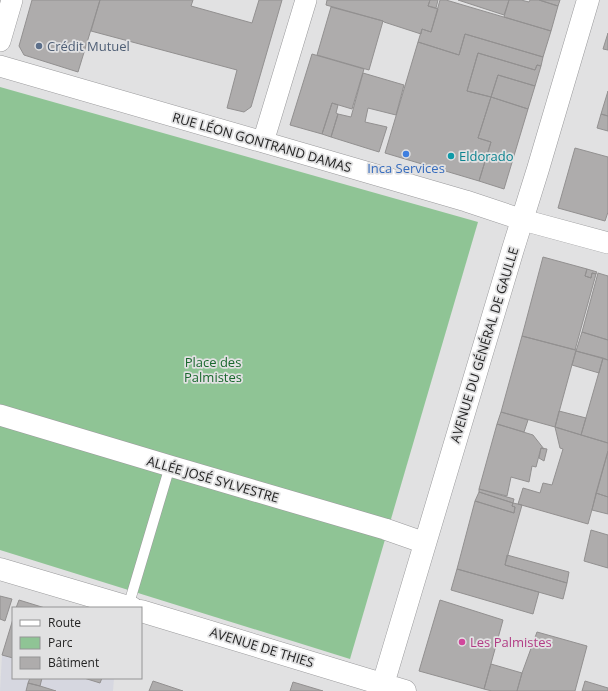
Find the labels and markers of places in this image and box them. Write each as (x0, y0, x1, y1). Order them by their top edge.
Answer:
place label: Crédit Mutuel (47, 37, 130, 55)
marker: Crédit Mutuel (34, 41, 44, 51)
place label: Eldorado (459, 147, 514, 165)
marker: Inca Services (401, 149, 411, 159)
marker: Eldorado (446, 151, 456, 161)
place label: Inca Services (367, 159, 445, 177)
place label: Les Palmistes (470, 633, 552, 651)
marker: Les Palmistes (457, 637, 467, 647)

